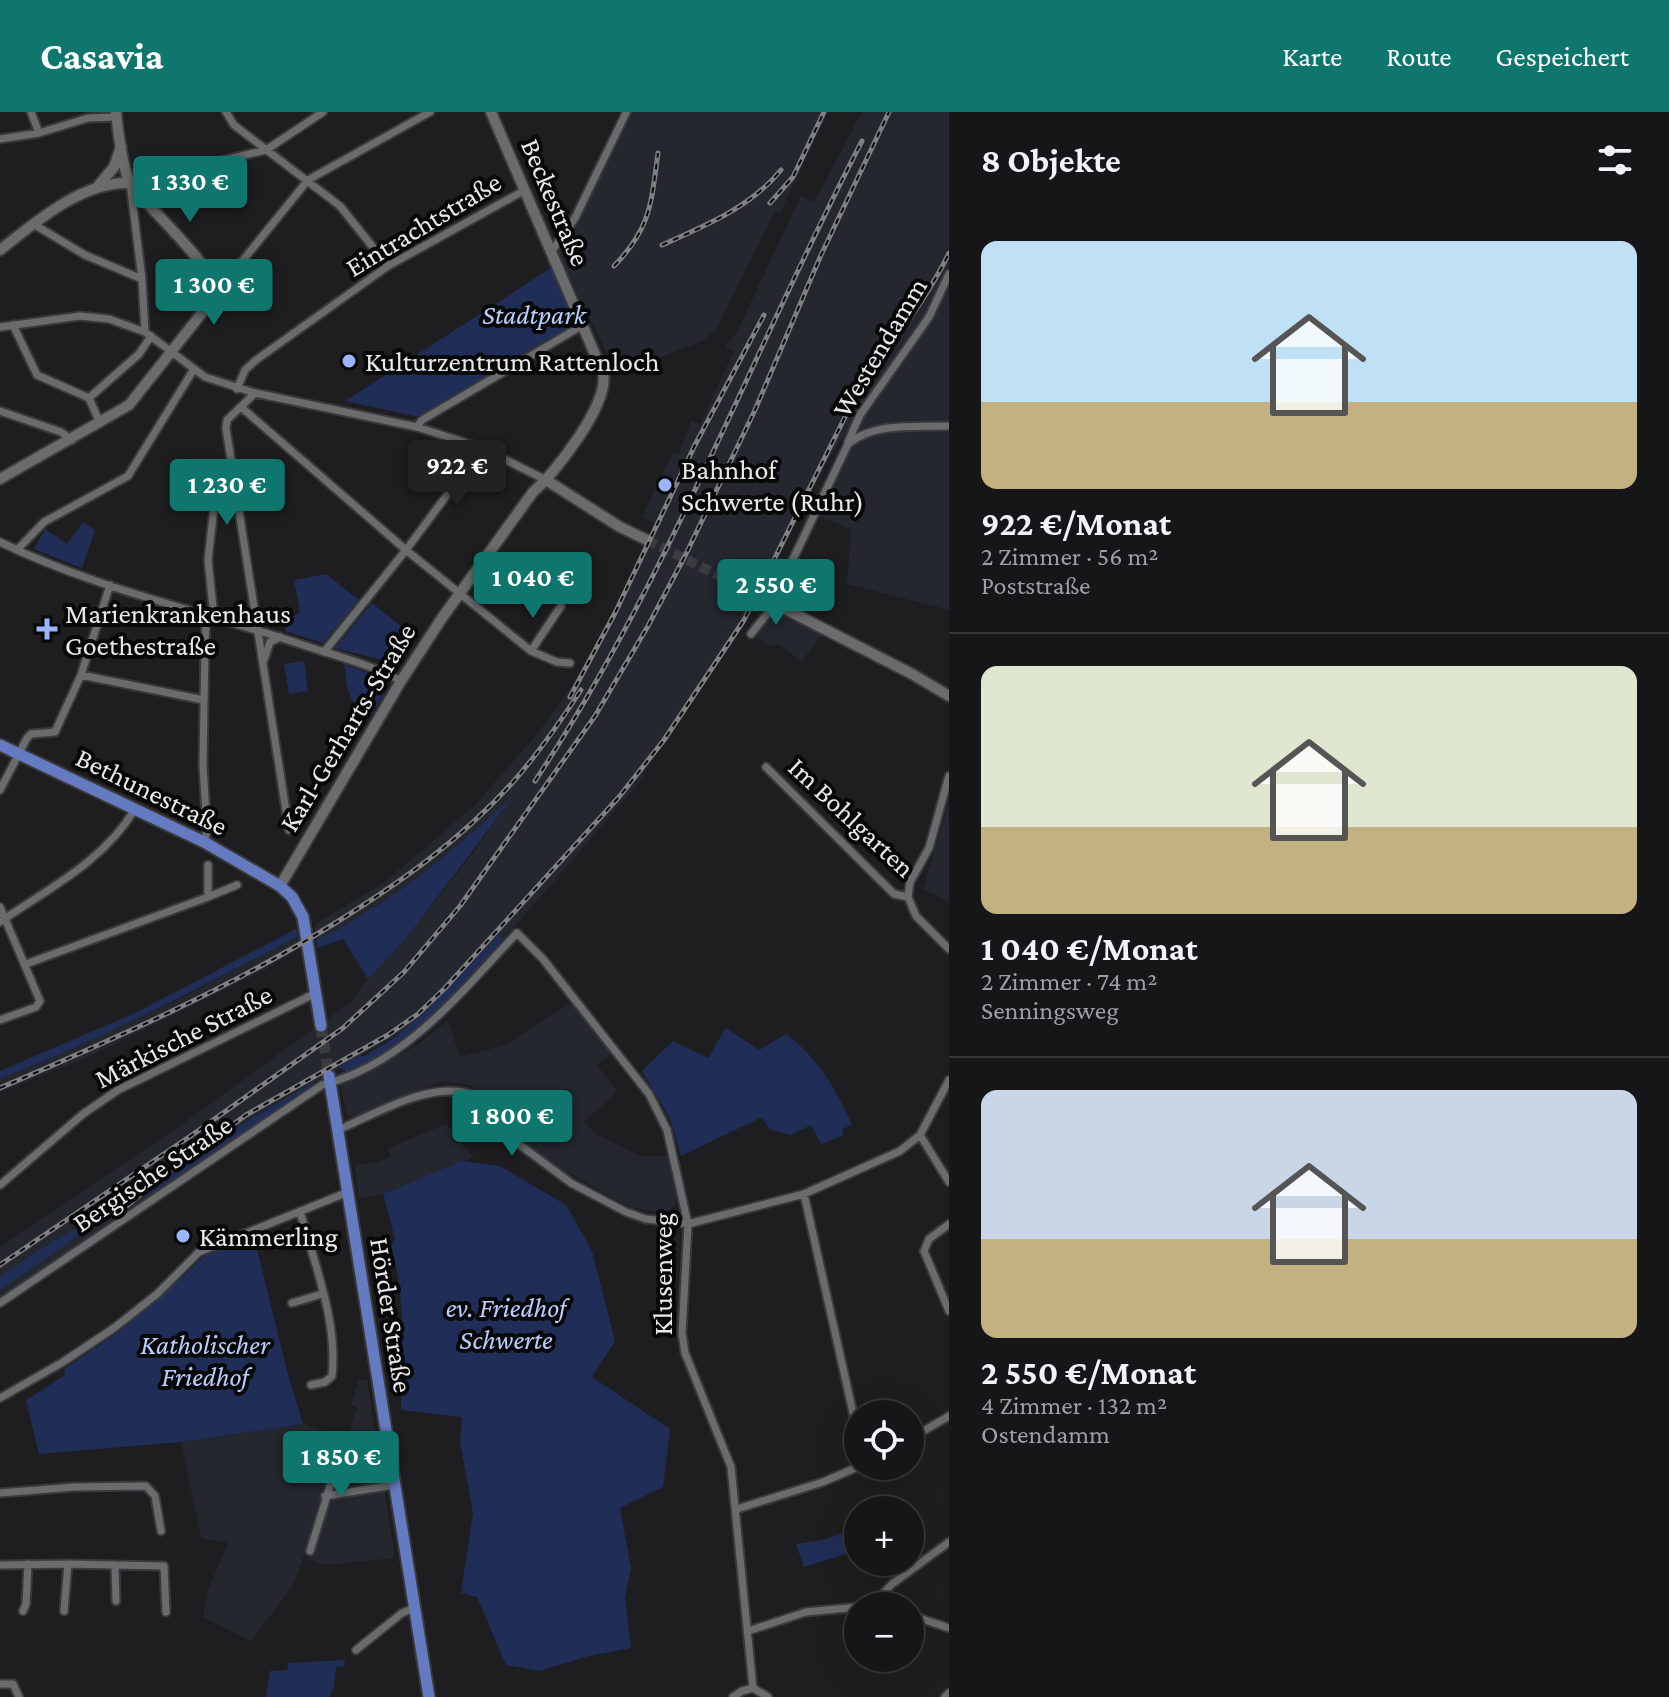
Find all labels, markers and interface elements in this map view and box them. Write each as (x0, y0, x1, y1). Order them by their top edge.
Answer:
text: Casavia (40, 35, 164, 77)
text: Karte (1282, 41, 1342, 72)
text: Route (1386, 41, 1452, 72)
text: Gespeichert (1496, 41, 1629, 72)
street label: Beckestraße (515, 134, 596, 270)
icon: filters (1593, 138, 1637, 182)
text: 8 Objekte (981, 142, 1121, 179)
pin: 1 330 € (116, 156, 264, 224)
street label: Eintrachtstraße (340, 166, 506, 283)
text: 1 330 € (151, 167, 229, 196)
pin: 1 300 € (140, 259, 288, 327)
text: 1 300 € (173, 270, 255, 299)
street label: Westendamm (826, 272, 933, 423)
icon: home (1237, 293, 1381, 437)
park label: Stadtpark (482, 299, 588, 330)
place label: Kulturzentrum Rattenloch (365, 346, 660, 377)
marker: Kulturzentrum Rattenloch (340, 352, 358, 370)
pin: 922 € (401, 440, 513, 508)
text: 922 € (426, 451, 488, 480)
place label: Bahnhof Schwerte (Ruhr) (681, 454, 864, 518)
pin: 1 230 € (153, 459, 301, 527)
text: 1 230 € (188, 470, 266, 499)
marker: Bahnhof Schwerte (Ruhr) (656, 476, 674, 494)
text: 922 €/Monat (981, 505, 1171, 542)
text: 2 Zimmer · 56 m² (981, 542, 1158, 571)
pin: 1 040 € (459, 552, 607, 620)
pin: 2 550 € (702, 559, 850, 627)
text: 1 040 € (492, 563, 574, 592)
text: 2 550 € (735, 570, 817, 599)
text: Poststraße (981, 571, 1090, 600)
place label: Marienkrankenhaus Goethestraße (65, 598, 291, 661)
marker: Marienkrankenhaus Goethestraße (36, 618, 58, 640)
street label: Karl-Gerharts-Straße (273, 618, 422, 837)
icon: home (1237, 718, 1381, 862)
street label: Bethunestraße (71, 741, 233, 841)
street label: Im Bohlgarten (782, 751, 921, 883)
text: 1 040 €/Monat (981, 930, 1198, 967)
text: 2 Zimmer · 74 m² (981, 967, 1157, 996)
street label: Märkische Straße (90, 979, 277, 1094)
text: Senningsweg (981, 996, 1119, 1025)
pin: 1 800 € (438, 1090, 586, 1158)
text: 1 800 € (470, 1101, 554, 1130)
street label: Bergische Straße (67, 1109, 238, 1238)
icon: home (1237, 1142, 1381, 1286)
street label: Klusenweg (647, 1212, 678, 1335)
place label: Kämmerling (199, 1221, 339, 1252)
marker: Kämmerling (174, 1227, 192, 1245)
street label: Hörder Straße (364, 1235, 419, 1395)
park label: ev. Friedhof Schwerte (446, 1292, 570, 1355)
park label: Katholischer Friedhof (140, 1329, 271, 1392)
text: 2 550 €/Monat (981, 1354, 1196, 1391)
text: 4 Zimmer · 132 m² (981, 1391, 1167, 1420)
map controls (844, 1400, 924, 1672)
button: locate (844, 1400, 924, 1480)
text: Ostendamm (981, 1420, 1110, 1449)
pin: 1 850 € (267, 1431, 415, 1499)
text: 1 850 € (301, 1442, 381, 1471)
button: + (844, 1496, 924, 1576)
button: − (844, 1592, 924, 1672)

